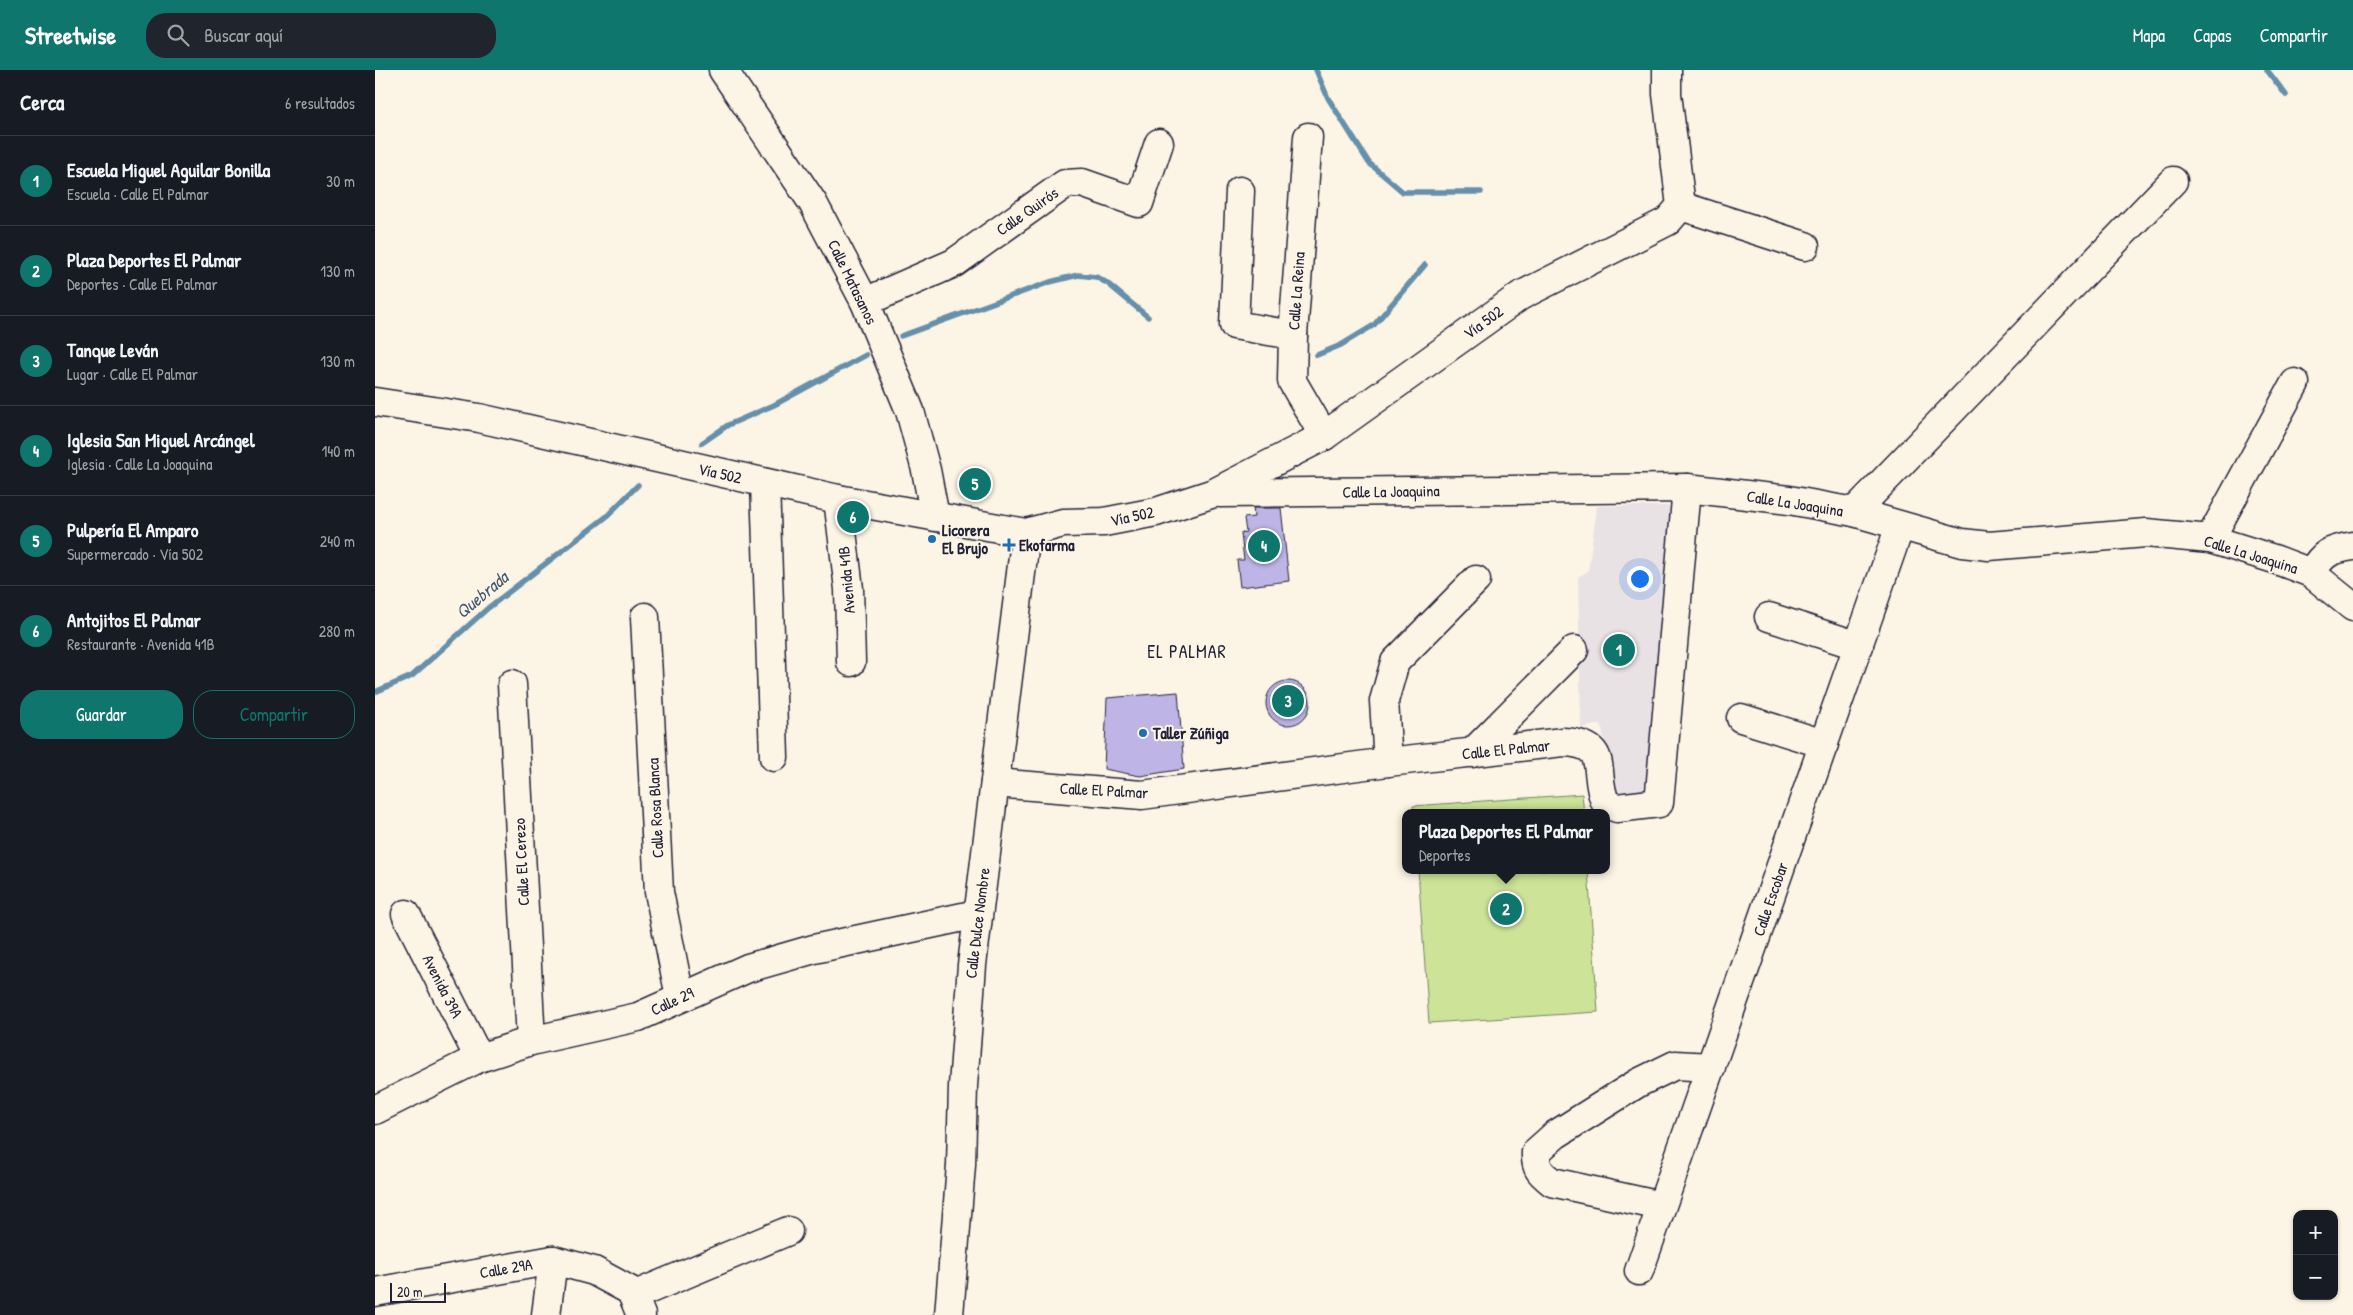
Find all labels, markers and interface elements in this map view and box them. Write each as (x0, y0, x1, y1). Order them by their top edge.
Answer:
search box (146, 13, 496, 58)
text: Streetwise (25, 19, 116, 51)
icon: search (164, 21, 192, 49)
text: Buscar aquí (204, 22, 283, 48)
text: Mapa (2133, 23, 2165, 48)
text: Capas (2193, 23, 2232, 48)
text: Compartir (2260, 23, 2328, 48)
text: Cerca (20, 88, 64, 117)
text: 6 resultados (285, 92, 355, 114)
text: Escuela Miguel Aguilar Bonilla (67, 157, 270, 183)
text: 1 (33, 170, 39, 192)
text: 30 m (326, 170, 355, 192)
street label: Calle Quirós (992, 182, 1062, 240)
text: Escuela · Calle El Palmar (67, 183, 209, 205)
street label: Calle Matasanos (823, 236, 883, 328)
text: Plaza Deportes El Palmar (67, 247, 241, 273)
street label: Calle La Reina (1282, 251, 1310, 331)
text: 2 (32, 260, 40, 282)
text: 130 m (320, 260, 355, 282)
text: Deportes · Calle El Palmar (67, 273, 218, 295)
street label: Vía 502 (1459, 300, 1508, 344)
text: Tanque Leván (67, 337, 159, 363)
text: 3 (32, 350, 40, 372)
text: 130 m (320, 350, 355, 372)
text: Lugar · Calle El Palmar (67, 363, 198, 385)
text: Iglesia San Miguel Arcángel (67, 427, 255, 453)
text: 4 (33, 440, 39, 462)
text: 140 m (321, 440, 355, 462)
text: Iglesia · Calle La Joaquina (67, 453, 213, 475)
street label: Vía 502 (696, 457, 744, 489)
pin: 5 (959, 465, 991, 503)
street label: Calle La Joaquina (1342, 479, 1440, 503)
street label: Calle La Joaquina (1745, 485, 1845, 521)
pin: 6 (837, 498, 869, 536)
street label: Vía 502 (1108, 501, 1156, 531)
text: Pulpería El Amparo (67, 517, 198, 543)
place label: Licorera El Brujo (942, 519, 990, 559)
pin: 4 (1248, 527, 1280, 565)
street label: Calle La Joaquina (2201, 529, 2301, 579)
text: 5 (33, 530, 39, 552)
text: 240 m (320, 530, 355, 552)
marker: Licorera El Brujo (926, 533, 938, 545)
place label: Ekofarma (1019, 534, 1075, 556)
marker: Ekofarma (1003, 539, 1015, 551)
text: Supermercado · Vía 502 (67, 543, 203, 565)
street label: Avenida 41B (832, 545, 860, 615)
water label: Quebrada (450, 564, 515, 624)
your location (1627, 566, 1653, 592)
text: Antojitos El Palmar (67, 607, 201, 633)
text: 6 (33, 620, 39, 642)
text: 280 m (319, 620, 355, 642)
pin: 1 (1603, 631, 1635, 669)
text: Restaurante · Avenida 41B (67, 633, 215, 655)
district label: EL PALMAR (1147, 639, 1227, 664)
pin: 3 (1272, 682, 1304, 720)
button: Guardar (20, 690, 183, 739)
button: Compartir (193, 690, 355, 739)
place label: Taller Zúñiga (1152, 722, 1229, 745)
marker: Taller Zúñiga (1137, 727, 1149, 739)
street label: Calle El Palmar (1461, 733, 1551, 765)
street label: Calle Rosa Blanca (641, 757, 669, 859)
street label: Calle El Palmar (1059, 777, 1149, 803)
popup (1402, 809, 1610, 874)
street label: Calle El Cerezo (508, 817, 534, 906)
text: Plaza Deportes El Palmar (1419, 818, 1593, 844)
text: Deportes (1419, 844, 1470, 866)
street label: Calle Escobar (1747, 859, 1793, 939)
street label: Calle Dulce Nombre (959, 866, 995, 980)
pin: 2 (1490, 890, 1522, 928)
street label: Avenida 39A (418, 951, 468, 1022)
street label: Calle 29 (647, 981, 697, 1021)
map controls (2293, 1210, 2338, 1300)
button: + (2293, 1210, 2338, 1255)
street label: Calle 29A (478, 1253, 534, 1283)
button: − (2293, 1255, 2338, 1300)
scale bar (390, 1280, 446, 1303)
text: 20 m (397, 1282, 423, 1301)

